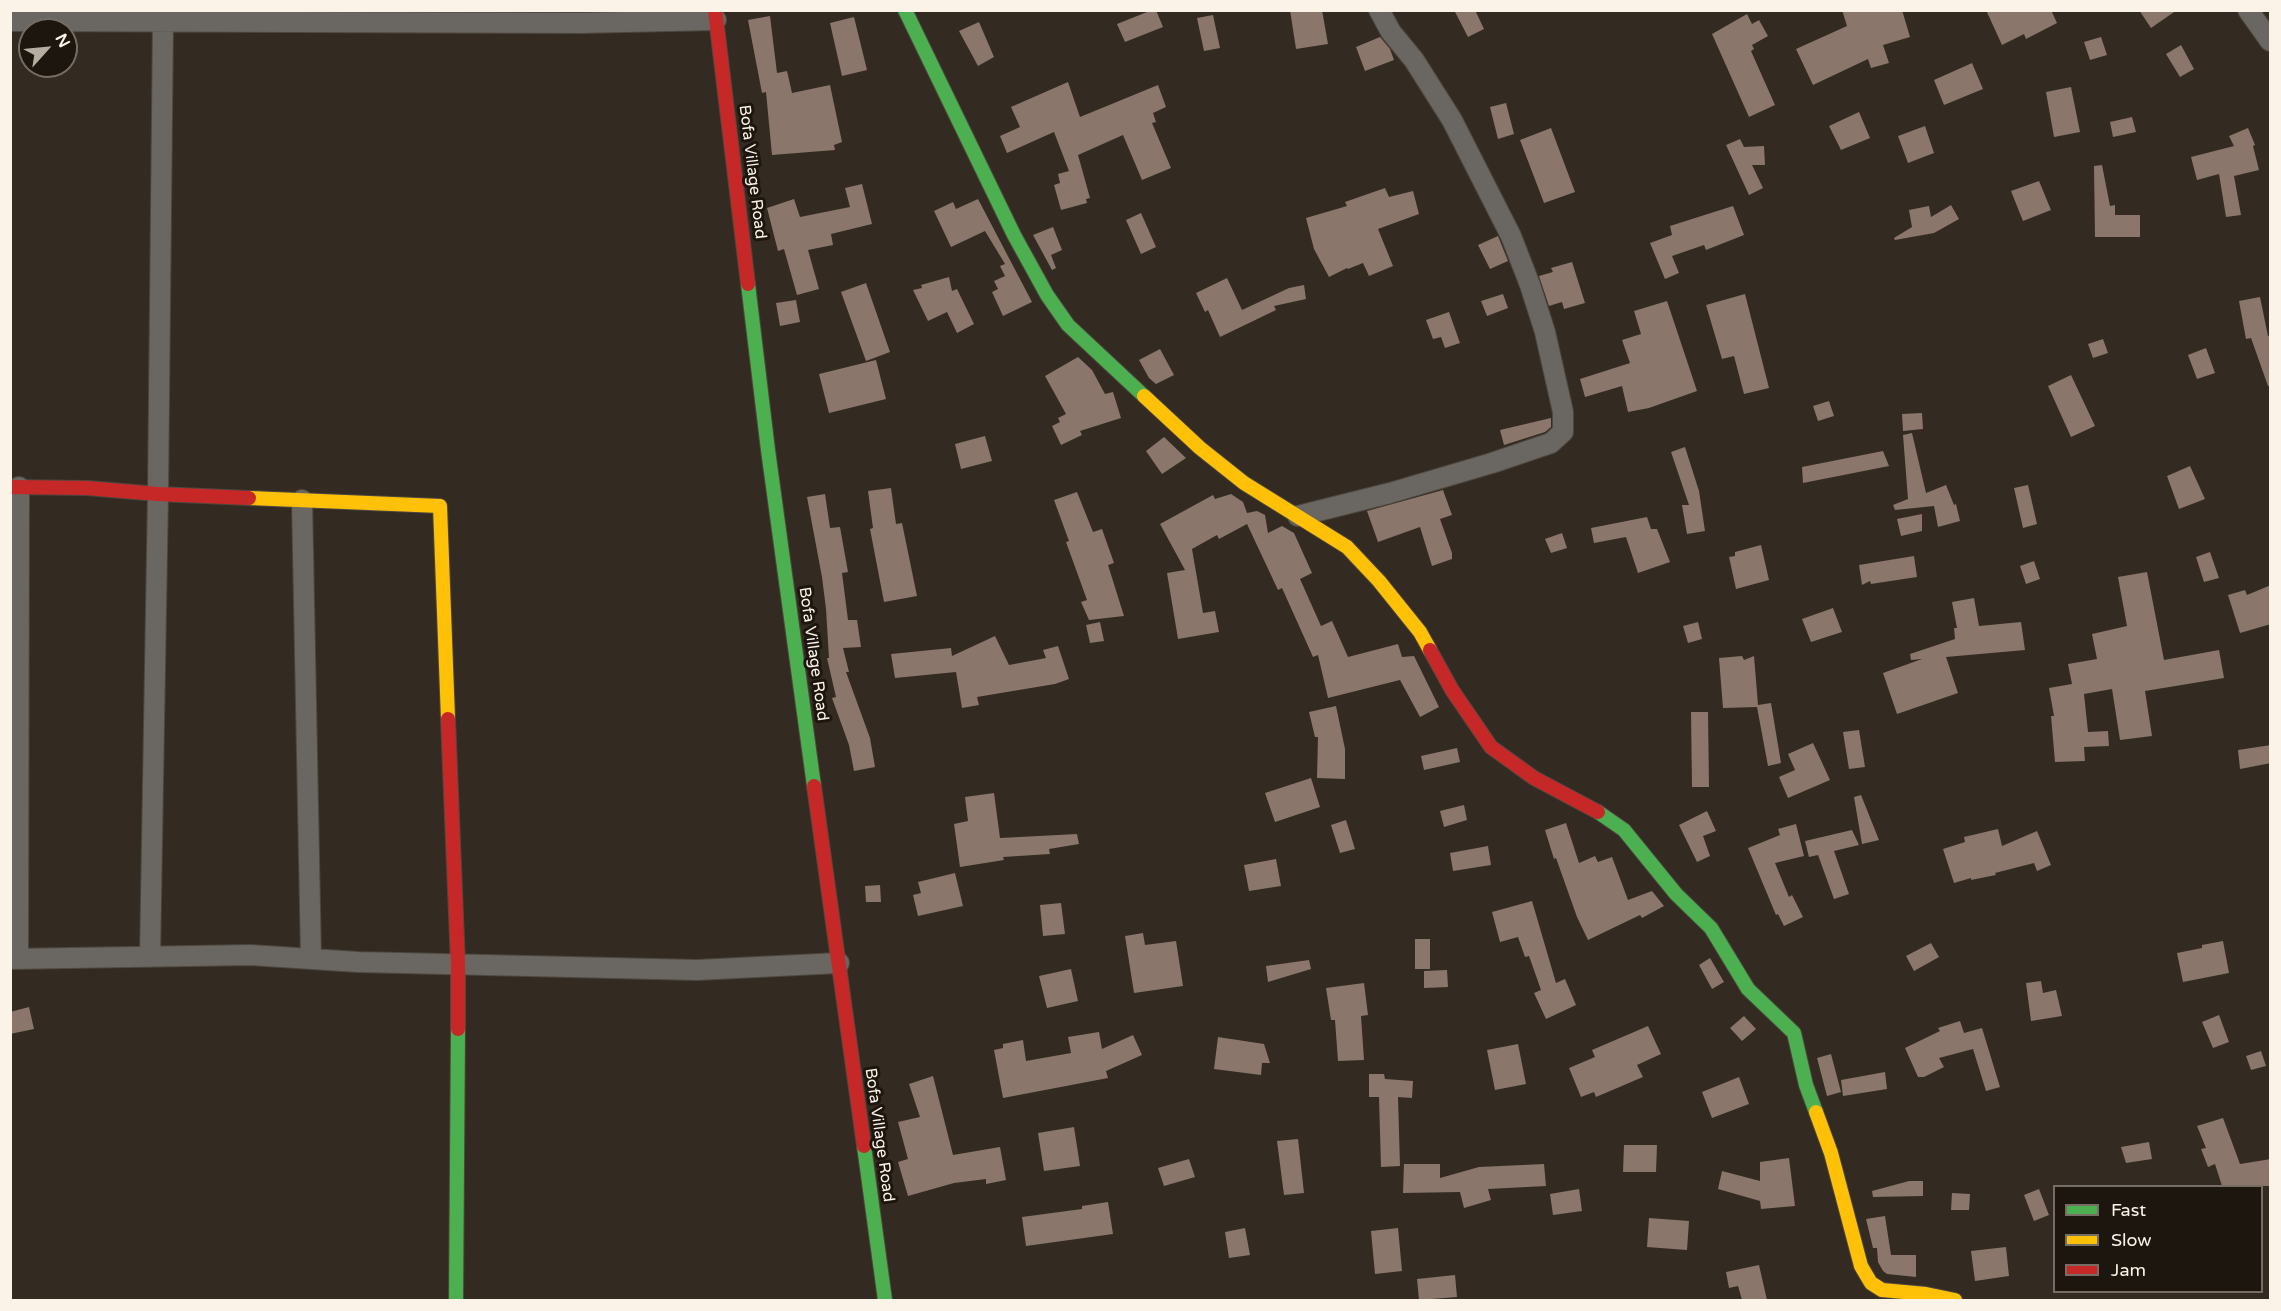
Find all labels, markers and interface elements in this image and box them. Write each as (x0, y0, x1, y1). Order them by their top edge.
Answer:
north arrow (18, 18, 78, 78)
text: N (50, 30, 74, 51)
street label: Bofa Village Road (734, 104, 770, 240)
street label: Bofa Village Road (794, 586, 832, 722)
street label: Bofa Village Road (860, 1067, 898, 1203)
legend (2053, 1185, 2263, 1293)
text: Fast (2111, 1199, 2146, 1221)
text: Slow (2111, 1229, 2152, 1251)
text: Jam (2111, 1259, 2146, 1281)

